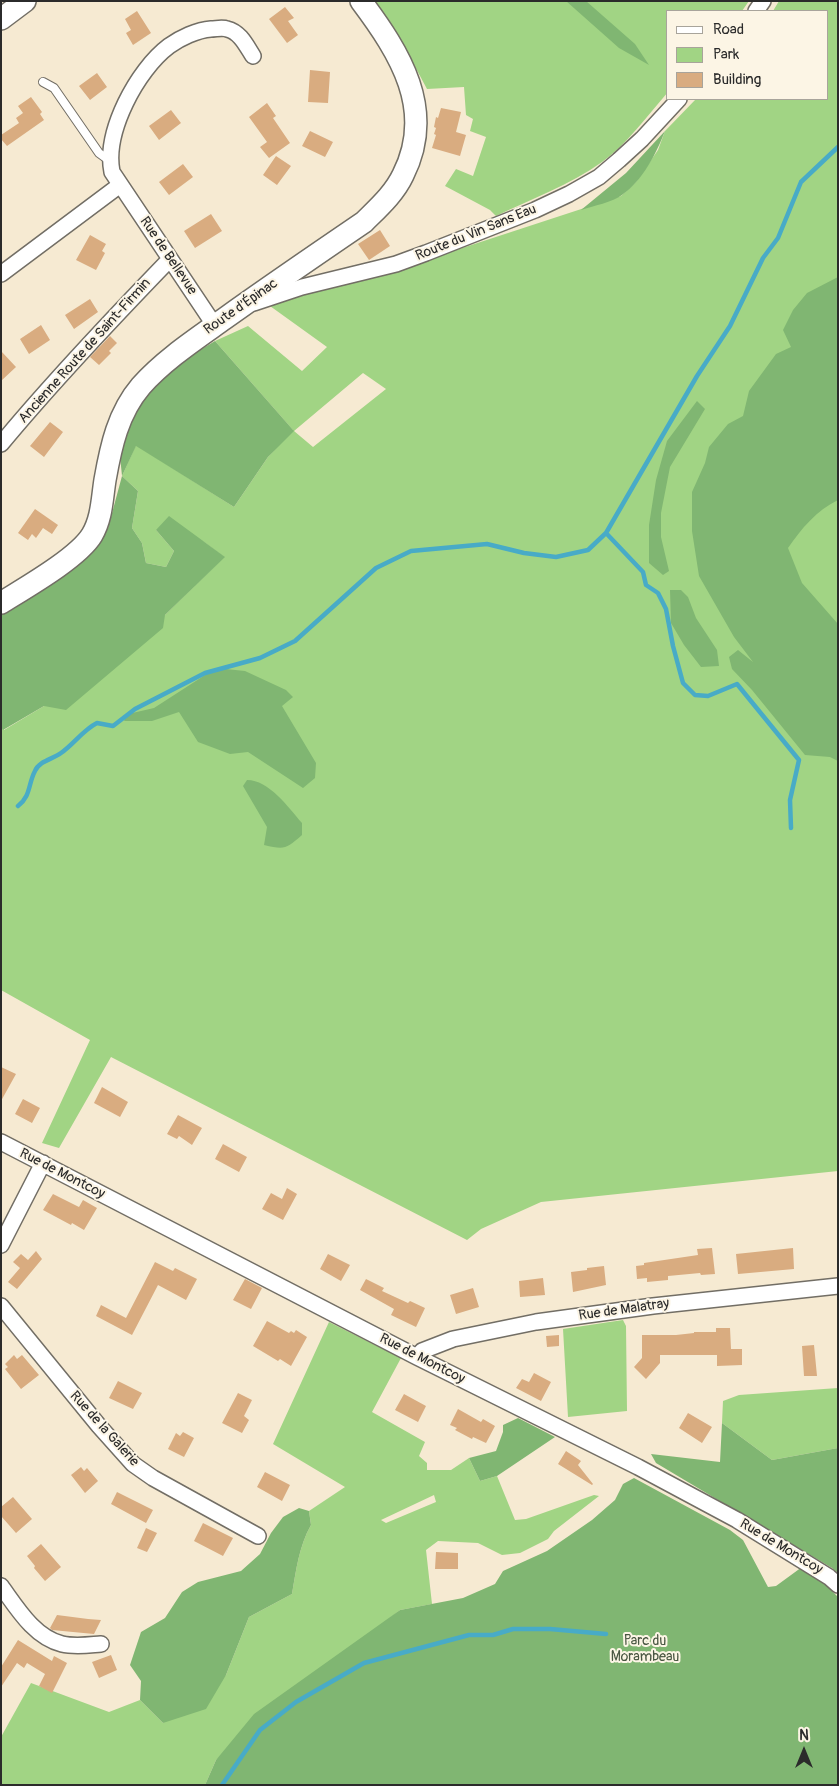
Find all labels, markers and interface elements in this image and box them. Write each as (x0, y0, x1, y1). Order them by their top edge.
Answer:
legend (666, 10, 829, 100)
text: Road (713, 20, 744, 39)
text: Park (713, 45, 739, 64)
text: Building (713, 70, 761, 89)
street label: Route du Vin Sans Eau (413, 201, 539, 265)
street label: Rue de Bellevue (136, 214, 200, 298)
street label: Ancienne Route de Saint-Firmin (15, 275, 155, 427)
street label: Route d'Épinac (201, 275, 281, 339)
street label: Rue de Montcoy (17, 1145, 107, 1203)
street label: Rue de Malatray (578, 1295, 670, 1325)
street label: Rue de Montcoy (377, 1330, 467, 1388)
street label: Rue de la Galerie (66, 1388, 142, 1470)
street label: Rue de Montcoy (737, 1516, 825, 1578)
park label: Parc du Morambeau (611, 1633, 679, 1665)
north arrow (779, 1726, 829, 1776)
text: N (799, 1727, 809, 1744)

